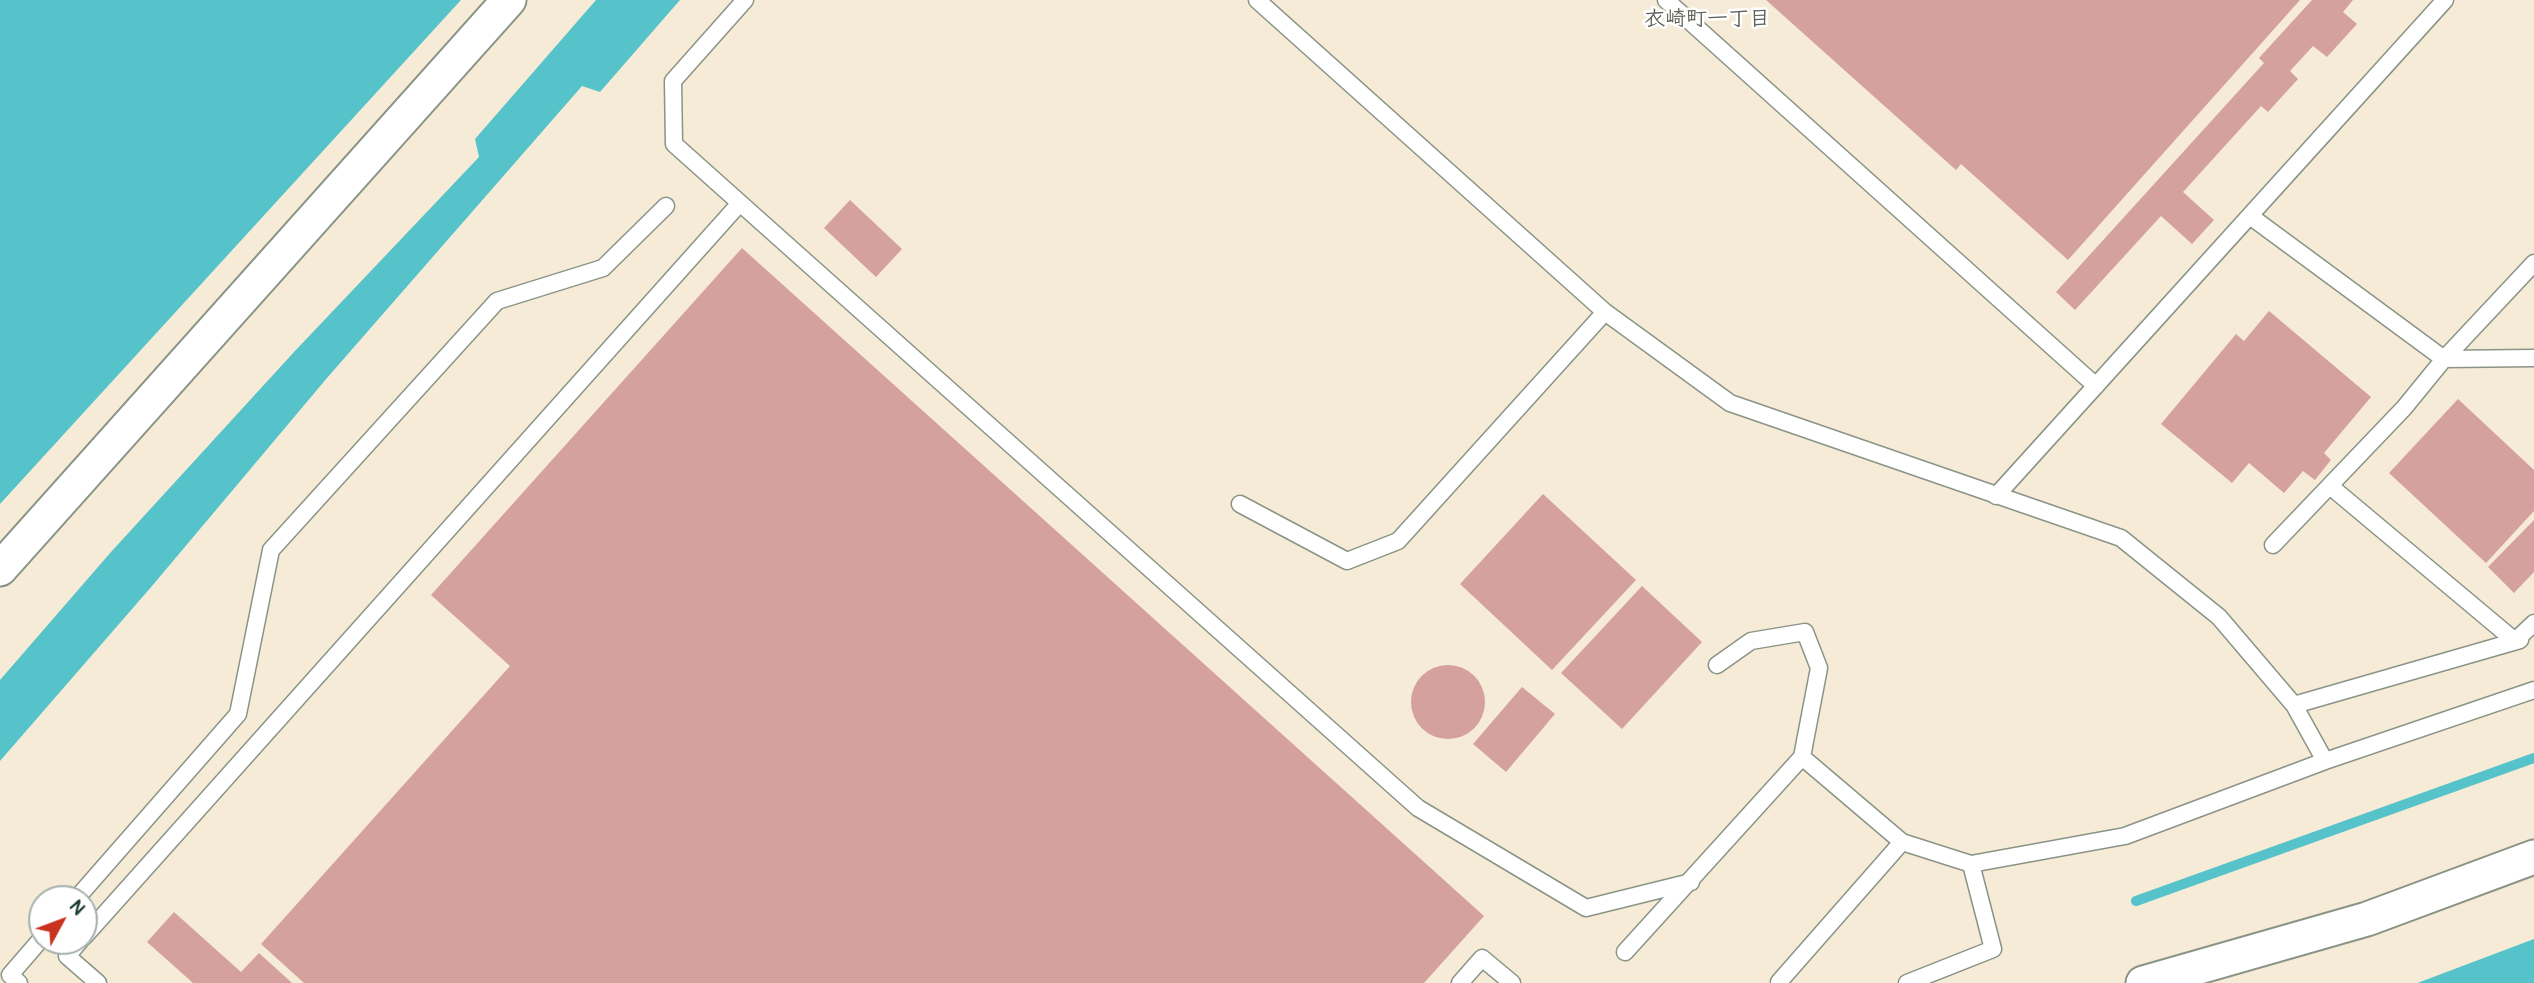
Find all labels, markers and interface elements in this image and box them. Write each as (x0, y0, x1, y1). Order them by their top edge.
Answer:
district label: 衣崎町一丁目 (1644, 7, 1770, 33)
north arrow (28, 885, 98, 955)
text: N (64, 895, 91, 920)

